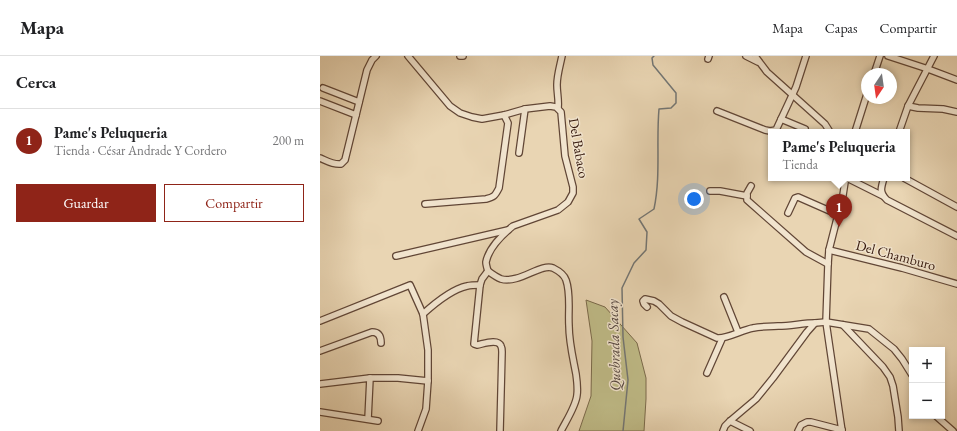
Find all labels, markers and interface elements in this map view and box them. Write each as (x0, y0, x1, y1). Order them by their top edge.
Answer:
text: Mapa (20, 15, 64, 40)
text: Mapa (772, 19, 803, 37)
text: Capas (825, 19, 857, 37)
text: Compartir (879, 19, 937, 37)
north arrow (861, 68, 897, 104)
text: Cerca (16, 71, 56, 93)
street label: Del Babaco (565, 116, 593, 180)
text: Pame's Peluqueria (54, 123, 167, 142)
popup (768, 129, 910, 181)
text: 1 (26, 132, 32, 149)
text: 200 m (273, 132, 304, 149)
text: Pame's Peluqueria (782, 137, 896, 156)
text: Tienda · César Andrade Y Cordero (54, 142, 227, 159)
text: Tienda (782, 156, 818, 173)
button: Guardar (16, 184, 156, 222)
button: Compartir (164, 184, 304, 222)
your location (684, 189, 704, 209)
pin: 1 (826, 194, 852, 227)
street label: Del Chamburo (854, 236, 938, 274)
water label: Quebrada Sacay (602, 299, 625, 391)
map controls (909, 347, 945, 419)
button: + (909, 347, 945, 383)
button: − (909, 383, 945, 419)

